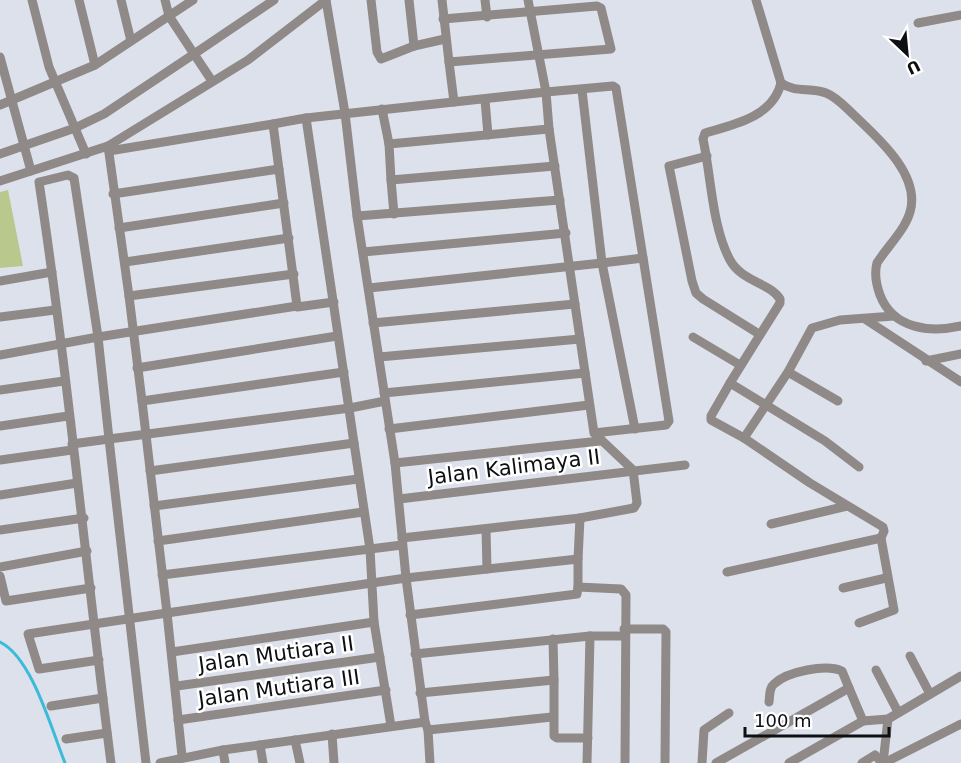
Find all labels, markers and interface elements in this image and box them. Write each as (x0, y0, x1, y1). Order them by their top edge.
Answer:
north arrow (877, 24, 937, 84)
text: U (903, 56, 923, 78)
street label: Jalan Kalimaya II (425, 445, 602, 490)
street label: Jalan Mutiara II (195, 631, 355, 677)
street label: Jalan Mutiara III (195, 665, 361, 711)
scale bar (745, 700, 889, 738)
text: 100 m (754, 710, 812, 731)

